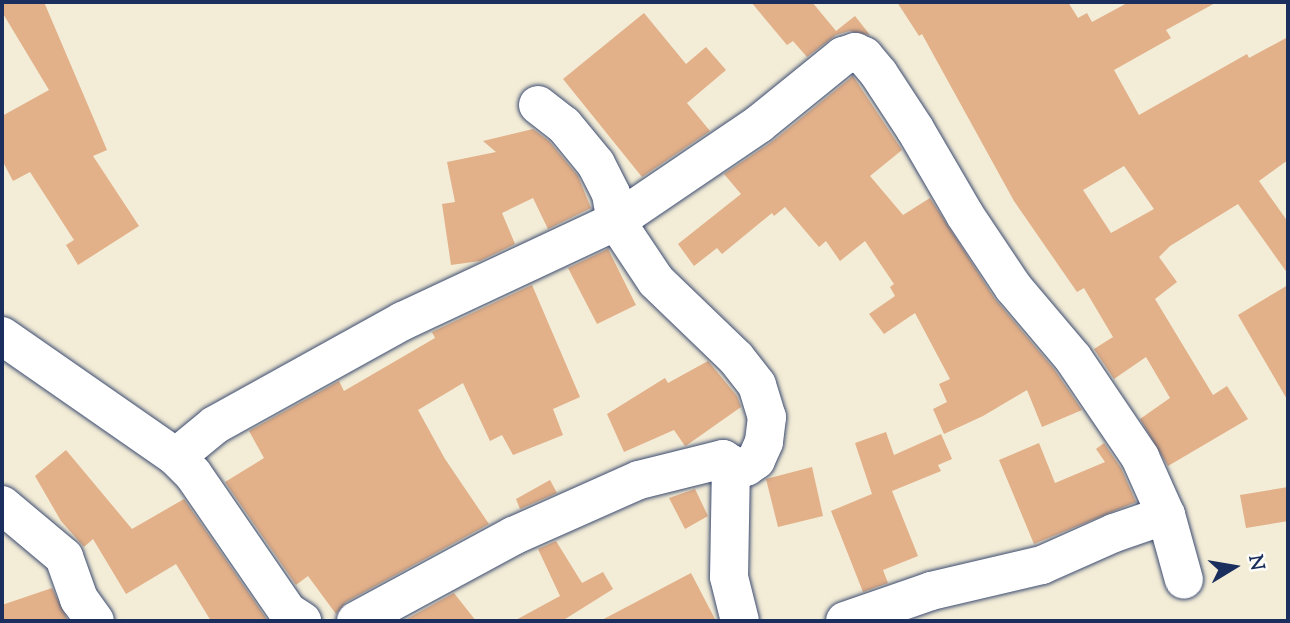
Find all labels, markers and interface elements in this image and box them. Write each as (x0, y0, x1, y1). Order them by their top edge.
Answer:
north arrow (1199, 532, 1269, 602)
text: N (1240, 553, 1270, 573)

